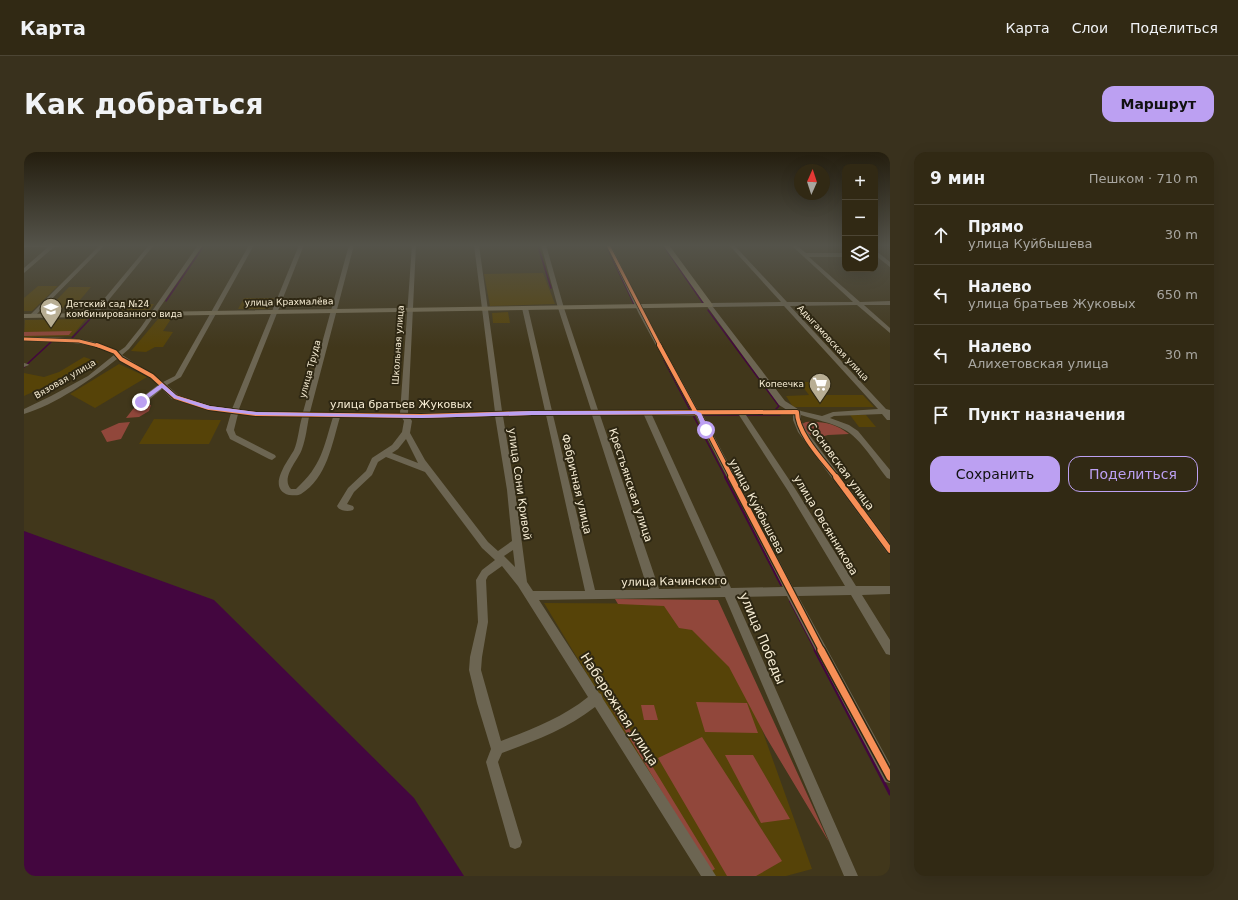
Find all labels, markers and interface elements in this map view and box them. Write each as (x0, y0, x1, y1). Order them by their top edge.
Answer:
text: Карта (20, 17, 86, 39)
text: Карта (1006, 20, 1050, 36)
text: Слои (1072, 20, 1108, 36)
text: Поделиться (1130, 20, 1218, 36)
button: Маршрут (1102, 86, 1214, 122)
text: Как добраться (24, 88, 263, 121)
north arrow (794, 164, 830, 200)
map controls (842, 164, 878, 272)
button: + (842, 164, 878, 200)
text: 9 мин (930, 168, 985, 188)
text: Пешком · 710 m (1089, 171, 1198, 186)
button: − (842, 200, 878, 236)
text: Прямо (968, 218, 1024, 236)
icon: ahead (930, 224, 952, 246)
text: 30 m (1165, 227, 1198, 242)
button: layers (842, 236, 878, 272)
text: улица Куйбышева (968, 236, 1093, 251)
text: Налево (968, 278, 1032, 296)
icon: left (930, 284, 952, 306)
text: 650 m (1156, 287, 1198, 302)
school or university icon: Детский сад №24 комбинированного вида (38, 296, 64, 329)
street label: улица Крахмалёва (245, 296, 333, 308)
text: улица братьев Жуковых (968, 296, 1136, 311)
place label: Детский сад №24 комбинированного вида (66, 299, 182, 319)
street label: Адыгамовская улица (795, 303, 871, 383)
street label: Школьная улица (390, 305, 406, 385)
text: Налево (968, 338, 1032, 356)
street label: улица Труда (297, 339, 323, 399)
icon: left (930, 344, 952, 366)
text: 30 m (1165, 347, 1198, 362)
text: Алихетовская улица (968, 356, 1109, 371)
street label: Вязовая улица (32, 357, 98, 401)
supermarket icon: Копеечка (807, 371, 833, 404)
place label: Копеечка (759, 379, 804, 389)
route end (132, 393, 150, 411)
street label: улица братьев Жуковых (330, 398, 472, 411)
icon: arrive (930, 404, 952, 426)
text: Пункт назначения (968, 406, 1125, 424)
street label: Сосновская улица (804, 420, 877, 513)
route start (697, 421, 715, 439)
street label: улица Сони Кривой (505, 427, 534, 541)
street label: Крестьянская улица (606, 427, 655, 544)
street label: Фабричная улица (559, 433, 594, 536)
button: Сохранить (930, 456, 1060, 492)
button: Поделиться (1068, 456, 1198, 492)
street label: улица Куйбышева (726, 457, 787, 556)
street label: улица Овсянникова (791, 473, 861, 578)
street label: улица Качинского (621, 574, 727, 589)
street label: улица Победы (736, 590, 789, 686)
street label: Набережная улица (578, 650, 662, 768)

